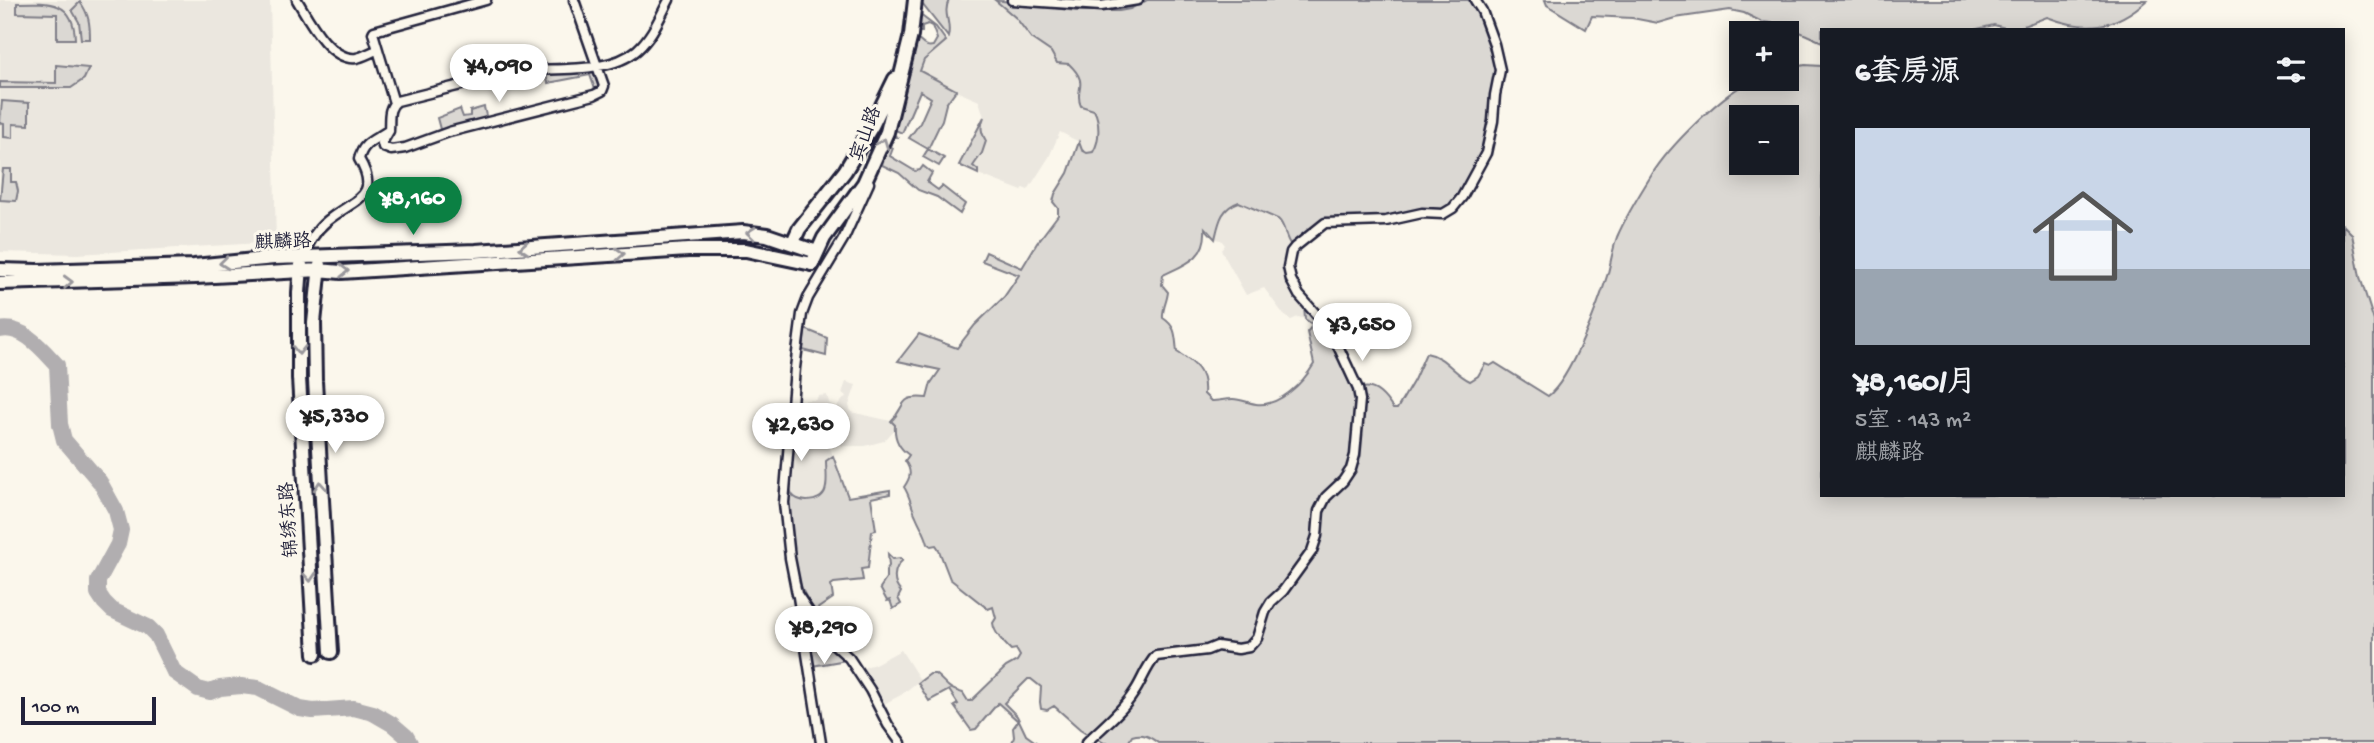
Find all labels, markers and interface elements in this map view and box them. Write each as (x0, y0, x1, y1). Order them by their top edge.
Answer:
map controls (1729, 21, 1799, 175)
button: + (1729, 21, 1799, 91)
pin: ¥4,090 (442, 44, 556, 104)
icon: filters (2272, 51, 2310, 89)
text: ¥4,090 (466, 53, 532, 80)
text: 6套房源 (1855, 57, 1960, 92)
street label: 宾山路 (846, 103, 888, 165)
button: − (1729, 105, 1799, 175)
one-way arrow (874, 137, 888, 149)
icon: home (2020, 173, 2146, 299)
pin: ¥8,160 (356, 177, 470, 237)
text: ¥8,160 (381, 186, 445, 213)
one-way arrow (745, 226, 756, 241)
street label: 麒麟路 (254, 230, 312, 256)
one-way arrow (519, 240, 530, 255)
one-way arrow (615, 246, 626, 261)
one-way arrow (218, 255, 229, 270)
one-way arrow (340, 263, 350, 279)
one-way arrow (63, 274, 74, 290)
pin: ¥3,650 (1305, 304, 1419, 363)
text: ¥3,650 (1329, 312, 1395, 339)
one-way arrow (291, 345, 307, 356)
text: ¥8,160/月 (1855, 367, 1976, 402)
pin: ¥5,330 (278, 396, 392, 455)
text: ¥5,330 (302, 404, 368, 431)
pin: ¥2,630 (744, 404, 858, 463)
text: 5室 · 143 m² (1855, 408, 1971, 435)
text: ¥2,630 (768, 412, 834, 439)
text: 麒麟路 (1855, 441, 1924, 468)
one-way arrow (313, 480, 328, 491)
street label: 锦绣东路 (275, 481, 305, 559)
one-way arrow (302, 572, 317, 583)
pin: ¥8,290 (767, 606, 881, 666)
text: ¥8,290 (791, 615, 857, 642)
scale bar (21, 694, 156, 726)
text: 100 m (32, 697, 79, 720)

